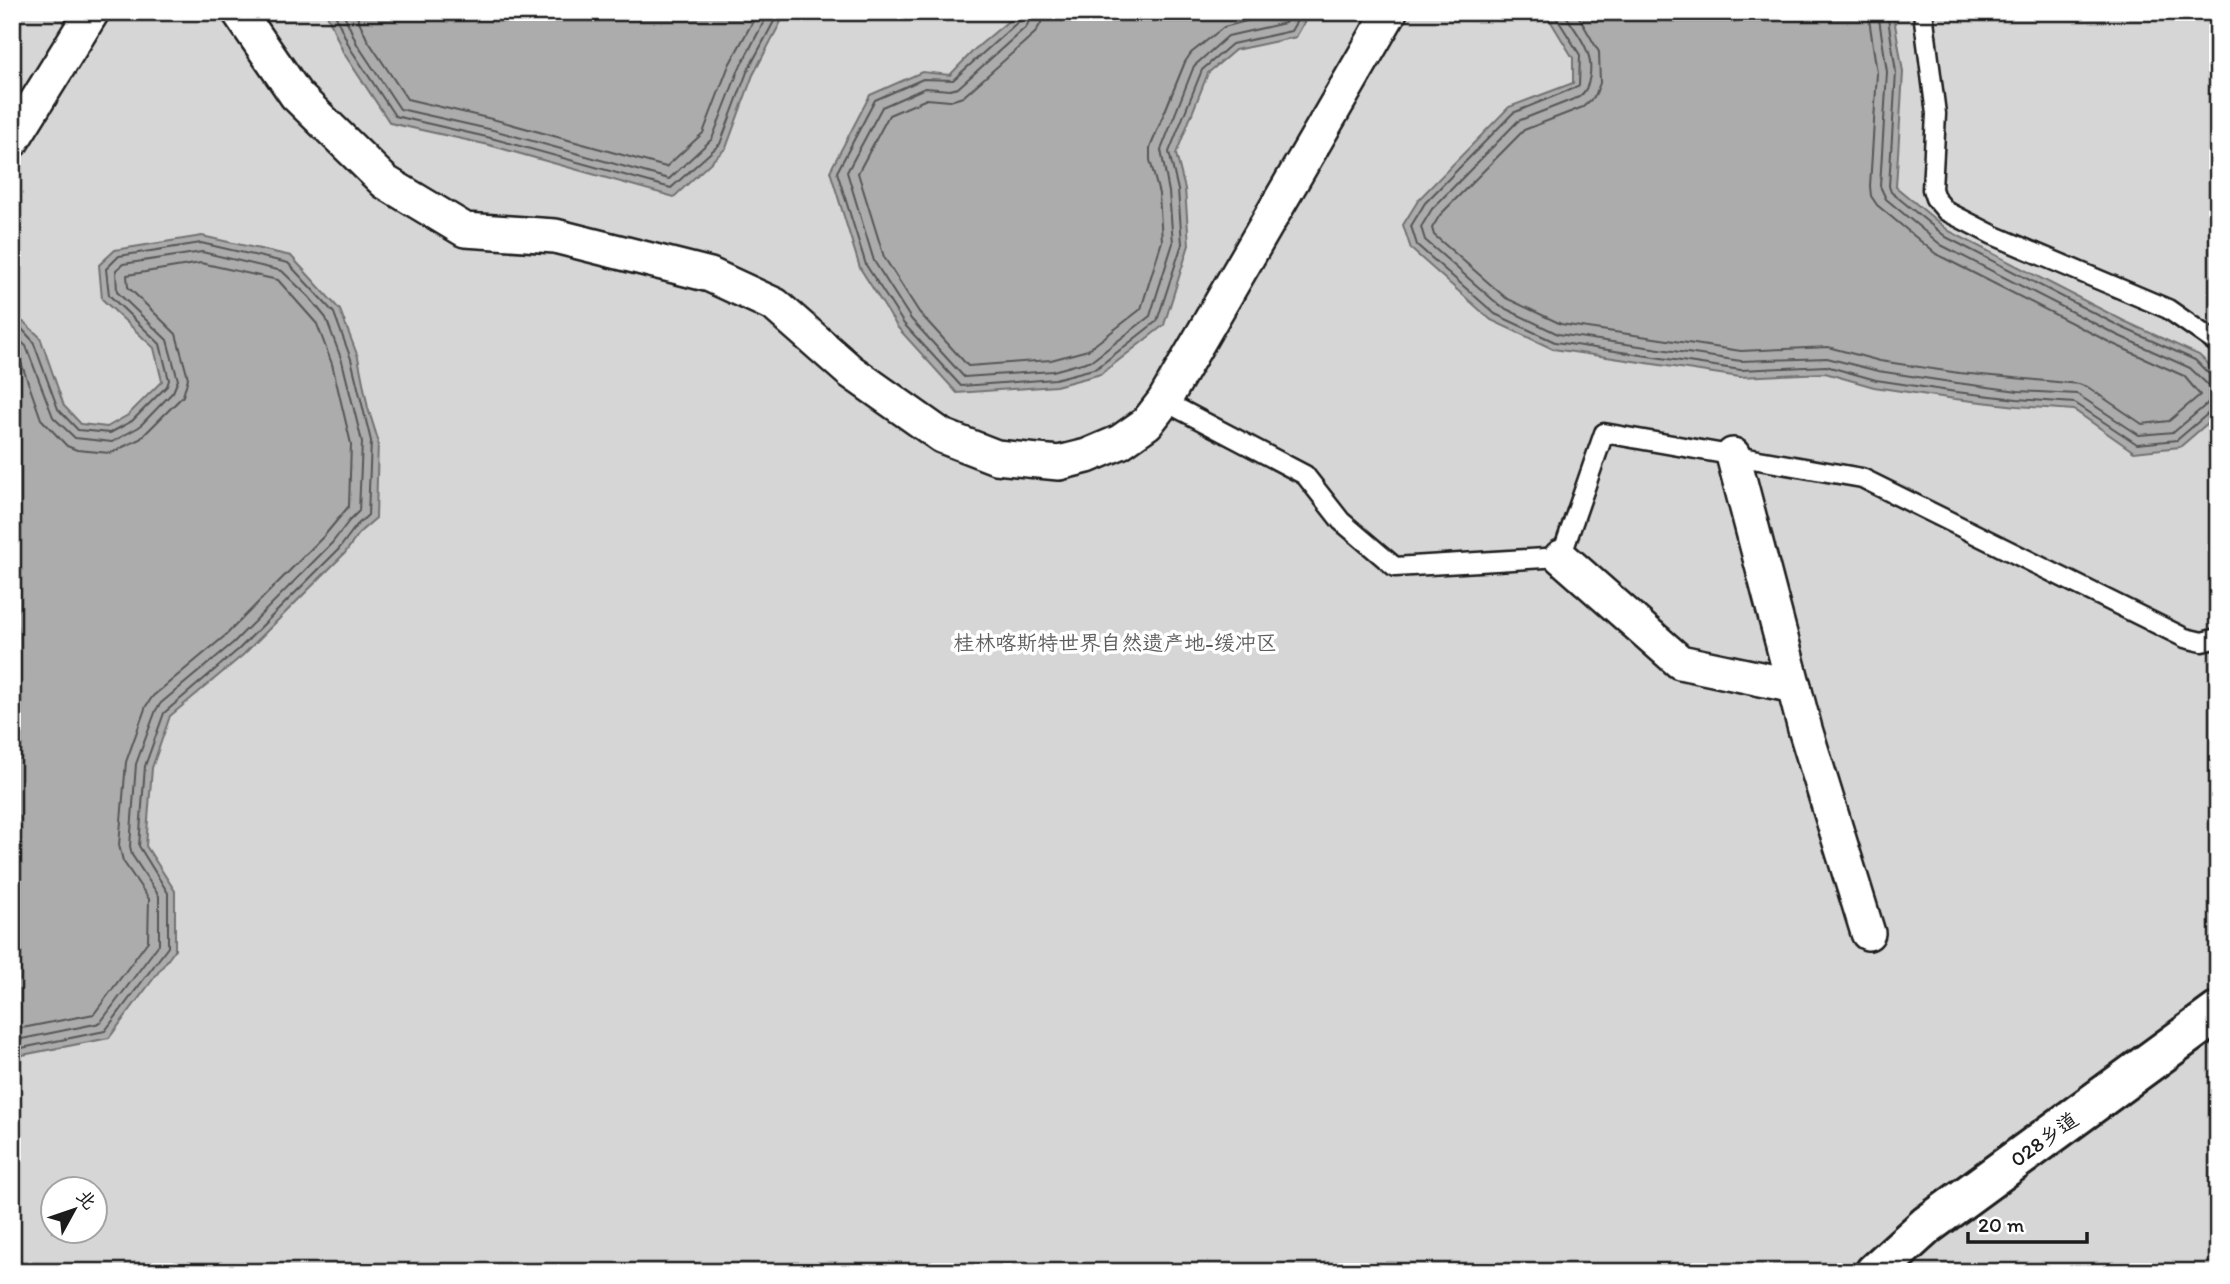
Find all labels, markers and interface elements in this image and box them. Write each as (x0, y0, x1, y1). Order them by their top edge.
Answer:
park label: 桂林喀斯特世界自然遗产地-缓冲区 (953, 630, 1277, 655)
street label: 028乡道 (2005, 1106, 2083, 1172)
north arrow (38, 1176, 108, 1246)
text: 北 (72, 1185, 102, 1214)
scale bar (1968, 1200, 2086, 1244)
text: 20 m (1978, 1212, 2025, 1237)

